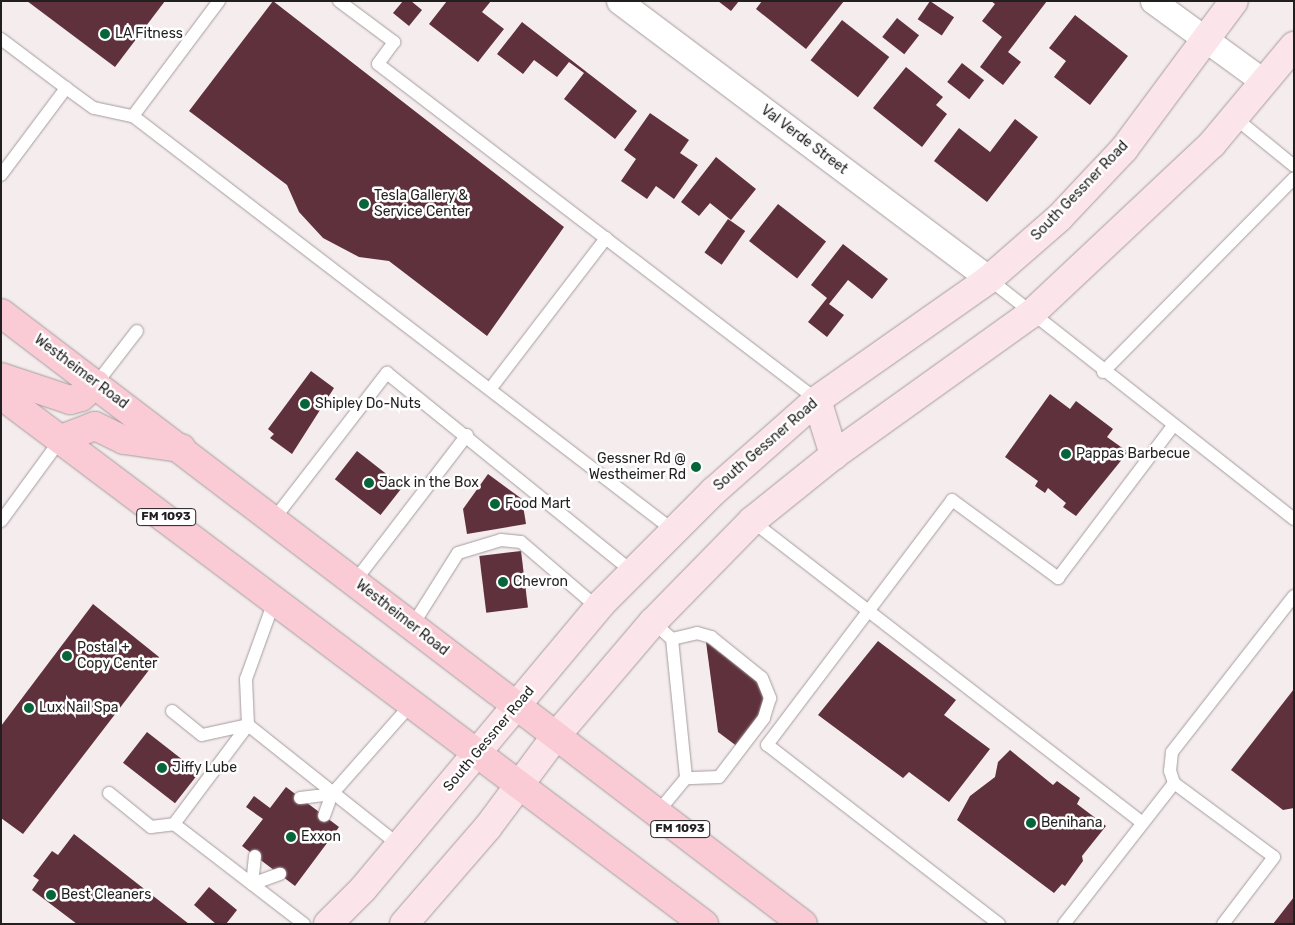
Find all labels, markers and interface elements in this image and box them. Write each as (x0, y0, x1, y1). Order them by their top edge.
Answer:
place label: LA Fitness (115, 26, 183, 42)
marker: LA Fitness (99, 28, 111, 40)
street label: Val Verde Street (757, 102, 851, 178)
street label: South Gessner Road (1028, 138, 1132, 244)
place label: Tesla Gallery & Service Center (374, 188, 470, 220)
marker: Tesla Gallery & Service Center (358, 198, 370, 210)
street label: Westheimer Road (31, 331, 131, 413)
street label: South Gessner Road (710, 395, 822, 495)
place label: Shipley Do-Nuts (315, 396, 421, 412)
marker: Shipley Do-Nuts (299, 398, 311, 410)
place label: Pappas Barbecue (1076, 446, 1190, 462)
marker: Pappas Barbecue (1060, 448, 1072, 460)
place label: Gessner Rd @ Westheimer Rd (588, 451, 686, 484)
marker: Gessner Rd @ Westheimer Rd (690, 461, 702, 473)
place label: Jack in the Box (379, 475, 479, 491)
marker: Jack in the Box (363, 477, 375, 489)
place label: Food Mart (505, 496, 570, 512)
marker: Food Mart (489, 498, 501, 510)
road number: FM 1093 (136, 508, 196, 526)
place label: Chevron (513, 574, 568, 590)
street label: Westheimer Road (352, 576, 452, 660)
marker: Chevron (497, 576, 509, 588)
place label: Postal + Copy Center (77, 640, 158, 672)
marker: Postal + Copy Center (61, 650, 73, 662)
street label: South Gessner Road (440, 683, 538, 795)
place label: Lux Nail Spa (39, 700, 119, 716)
marker: Lux Nail Spa (23, 702, 35, 714)
place label: Jiffy Lube (172, 760, 237, 776)
marker: Jiffy Lube (156, 762, 168, 774)
place label: Benihana (1041, 815, 1103, 831)
marker: Benihana (1025, 817, 1037, 829)
road number: FM 1093 (650, 820, 710, 839)
place label: Exxon (301, 829, 341, 845)
marker: Exxon (285, 831, 297, 843)
place label: Best Cleaners (61, 887, 151, 903)
marker: Best Cleaners (45, 889, 57, 901)

